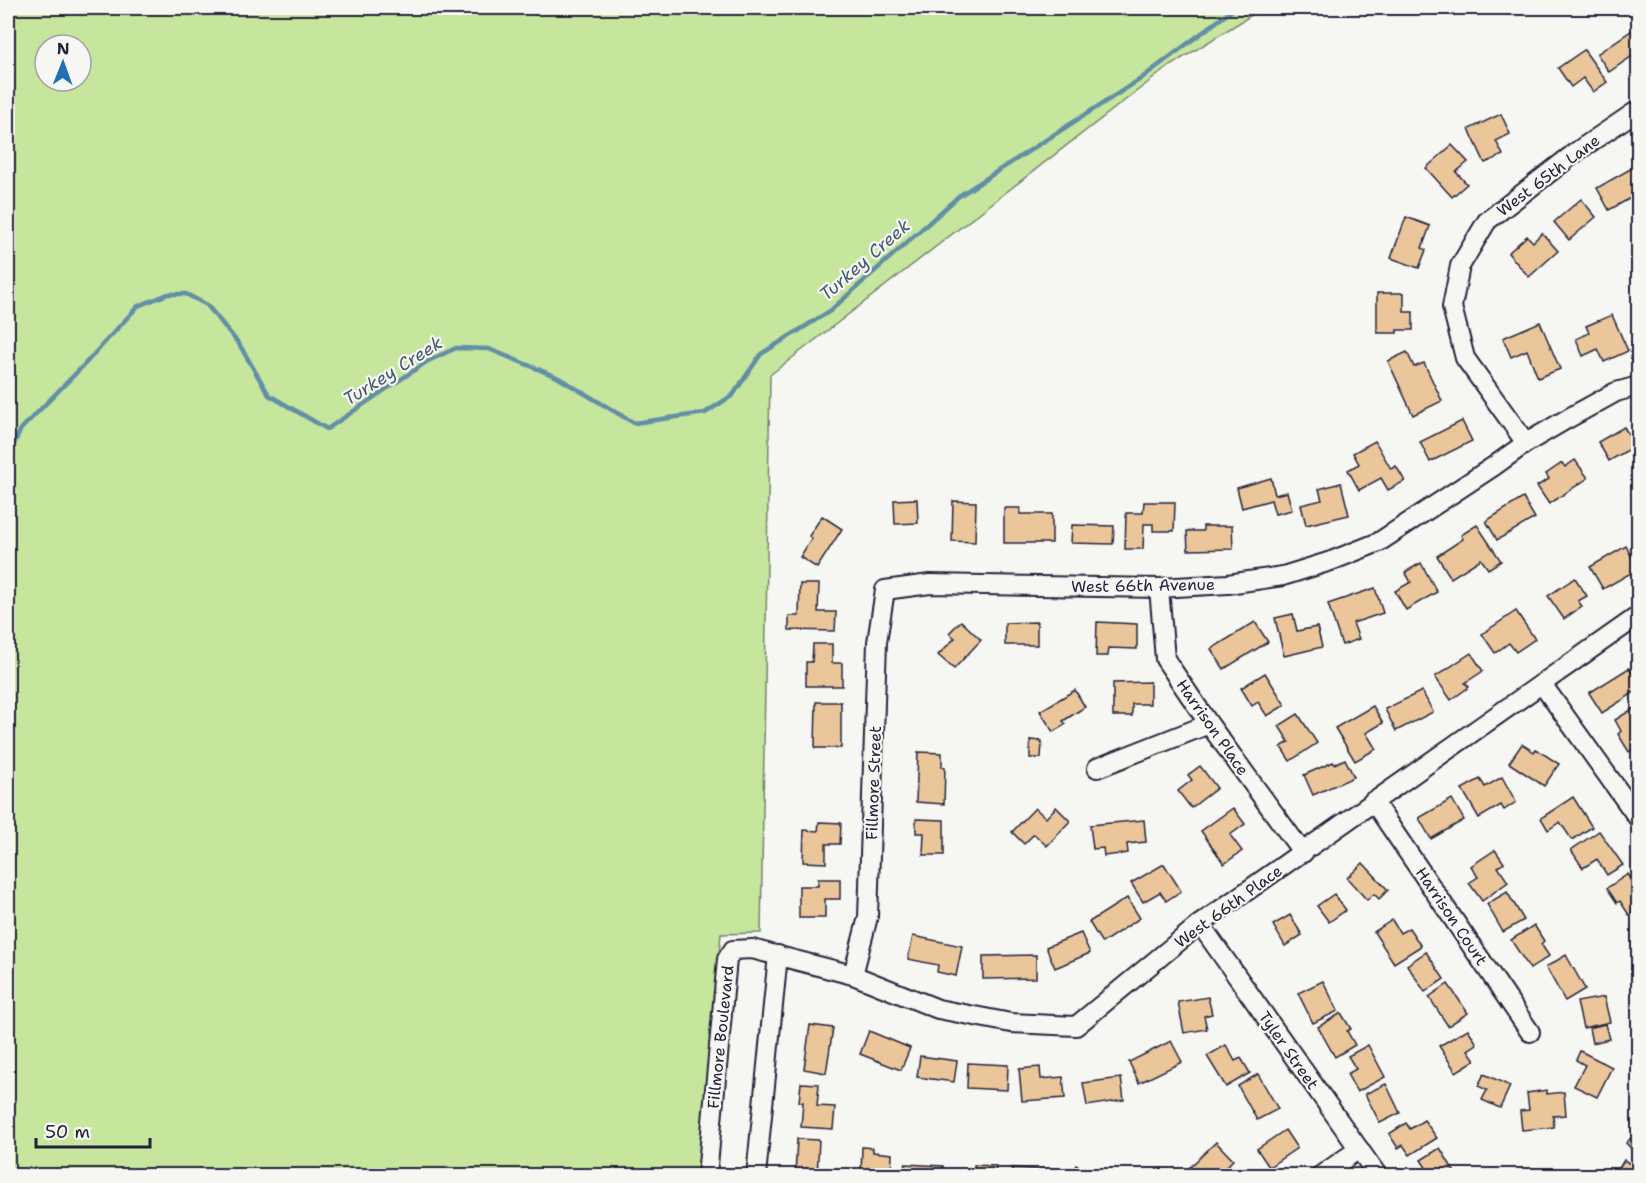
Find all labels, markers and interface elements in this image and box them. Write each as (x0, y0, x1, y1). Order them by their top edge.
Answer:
north arrow (33, 33, 93, 93)
text: N (57, 38, 70, 59)
street label: West 65th Lane (1493, 130, 1604, 221)
water label: Turkey Creek (814, 213, 916, 306)
water label: Turkey Creek (339, 331, 448, 411)
street label: West 66th Avenue (1071, 574, 1215, 597)
street label: Harrison Place (1172, 675, 1254, 780)
street label: Fillmore Street (861, 726, 886, 840)
street label: West 66th Place (1170, 860, 1286, 953)
street label: Harrison Court (1411, 863, 1492, 970)
street label: Fillmore Boulevard (703, 964, 738, 1110)
street label: Tyler Street (1254, 1007, 1323, 1094)
scale bar (36, 1111, 150, 1149)
text: 50 m (45, 1120, 90, 1144)

